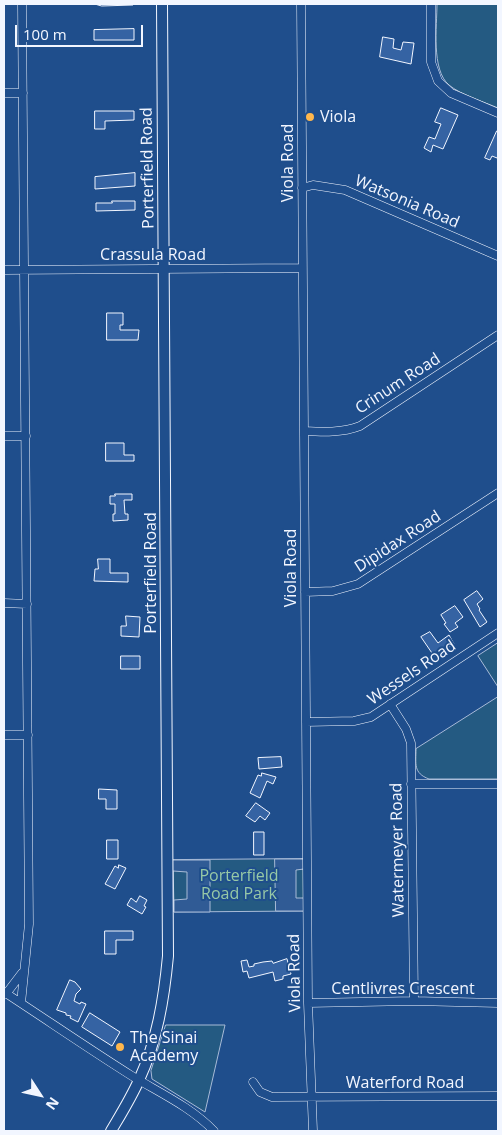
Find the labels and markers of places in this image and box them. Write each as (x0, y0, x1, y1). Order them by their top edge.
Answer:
place label: Viola (320, 107, 356, 127)
marker: Viola (304, 111, 316, 123)
place label: The Sinai Academy (130, 1028, 198, 1066)
marker: The Sinai Academy (114, 1041, 126, 1053)

